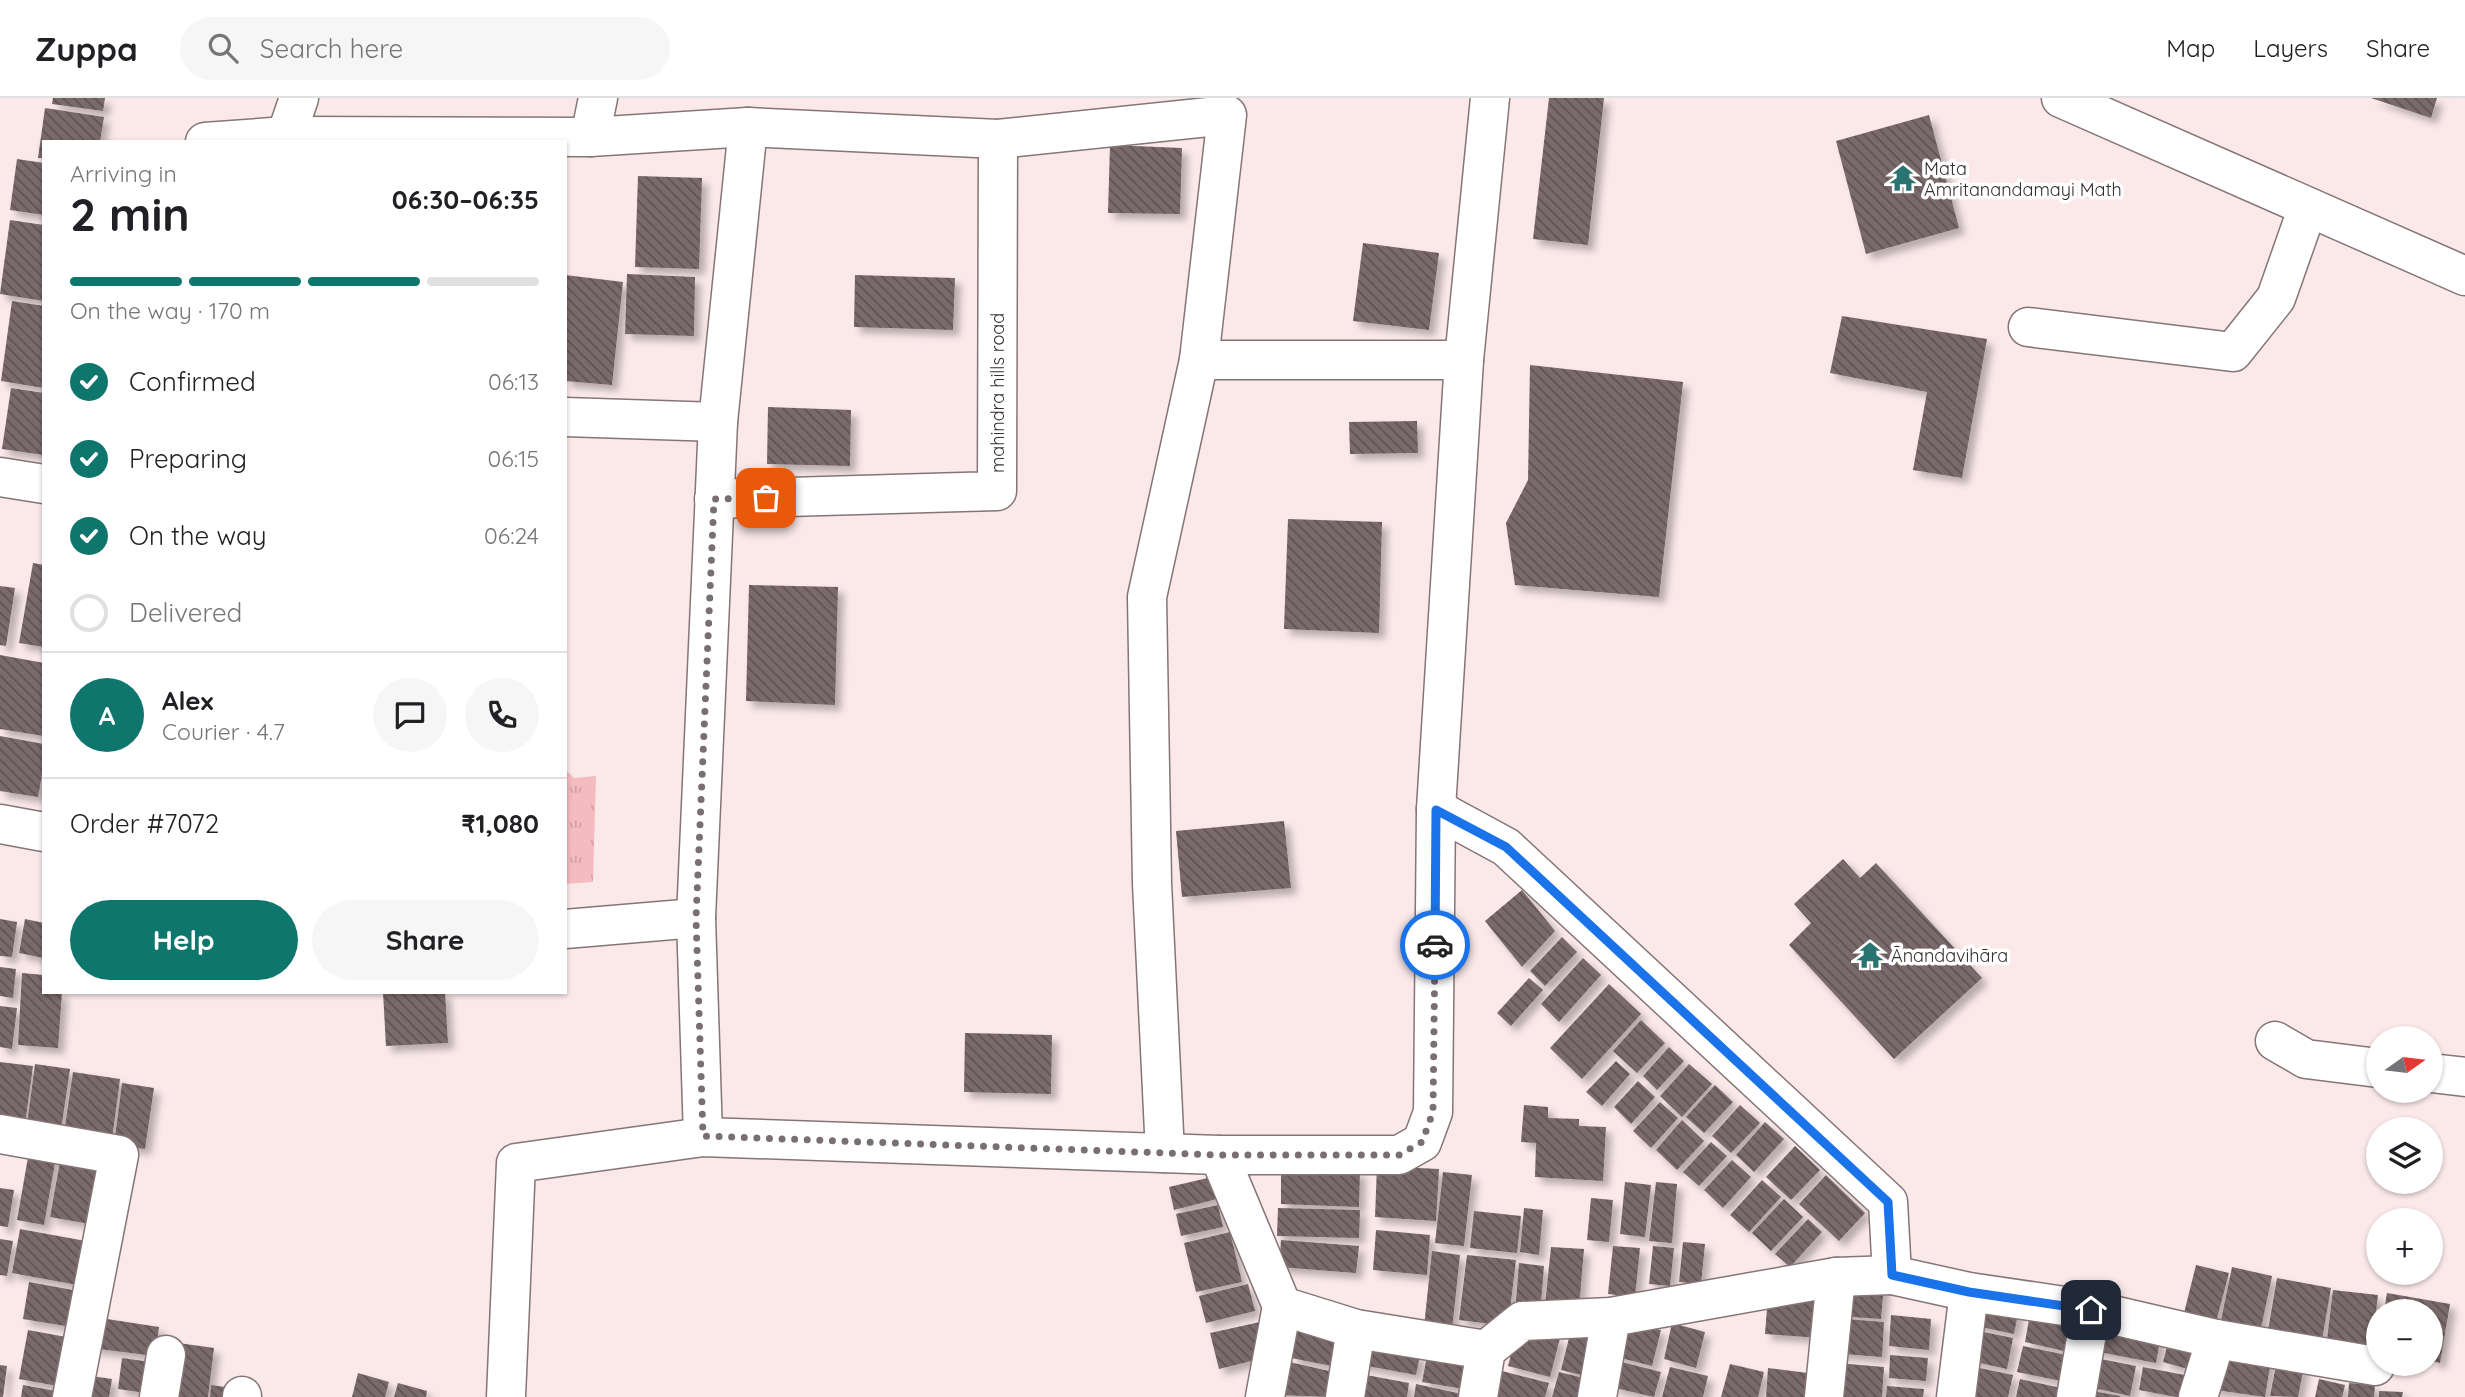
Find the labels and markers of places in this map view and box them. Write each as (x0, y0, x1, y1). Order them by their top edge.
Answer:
place label: Mata Amritanandamayi Math (1924, 157, 2122, 201)
temple icon: Mata Amritanandamayi Math (1888, 163, 1918, 193)
pin (736, 468, 796, 528)
temple icon: Ānandavihāra (1855, 940, 1885, 970)
place label: Ānandavihāra (1891, 944, 2008, 967)
pin (2061, 1280, 2121, 1340)

